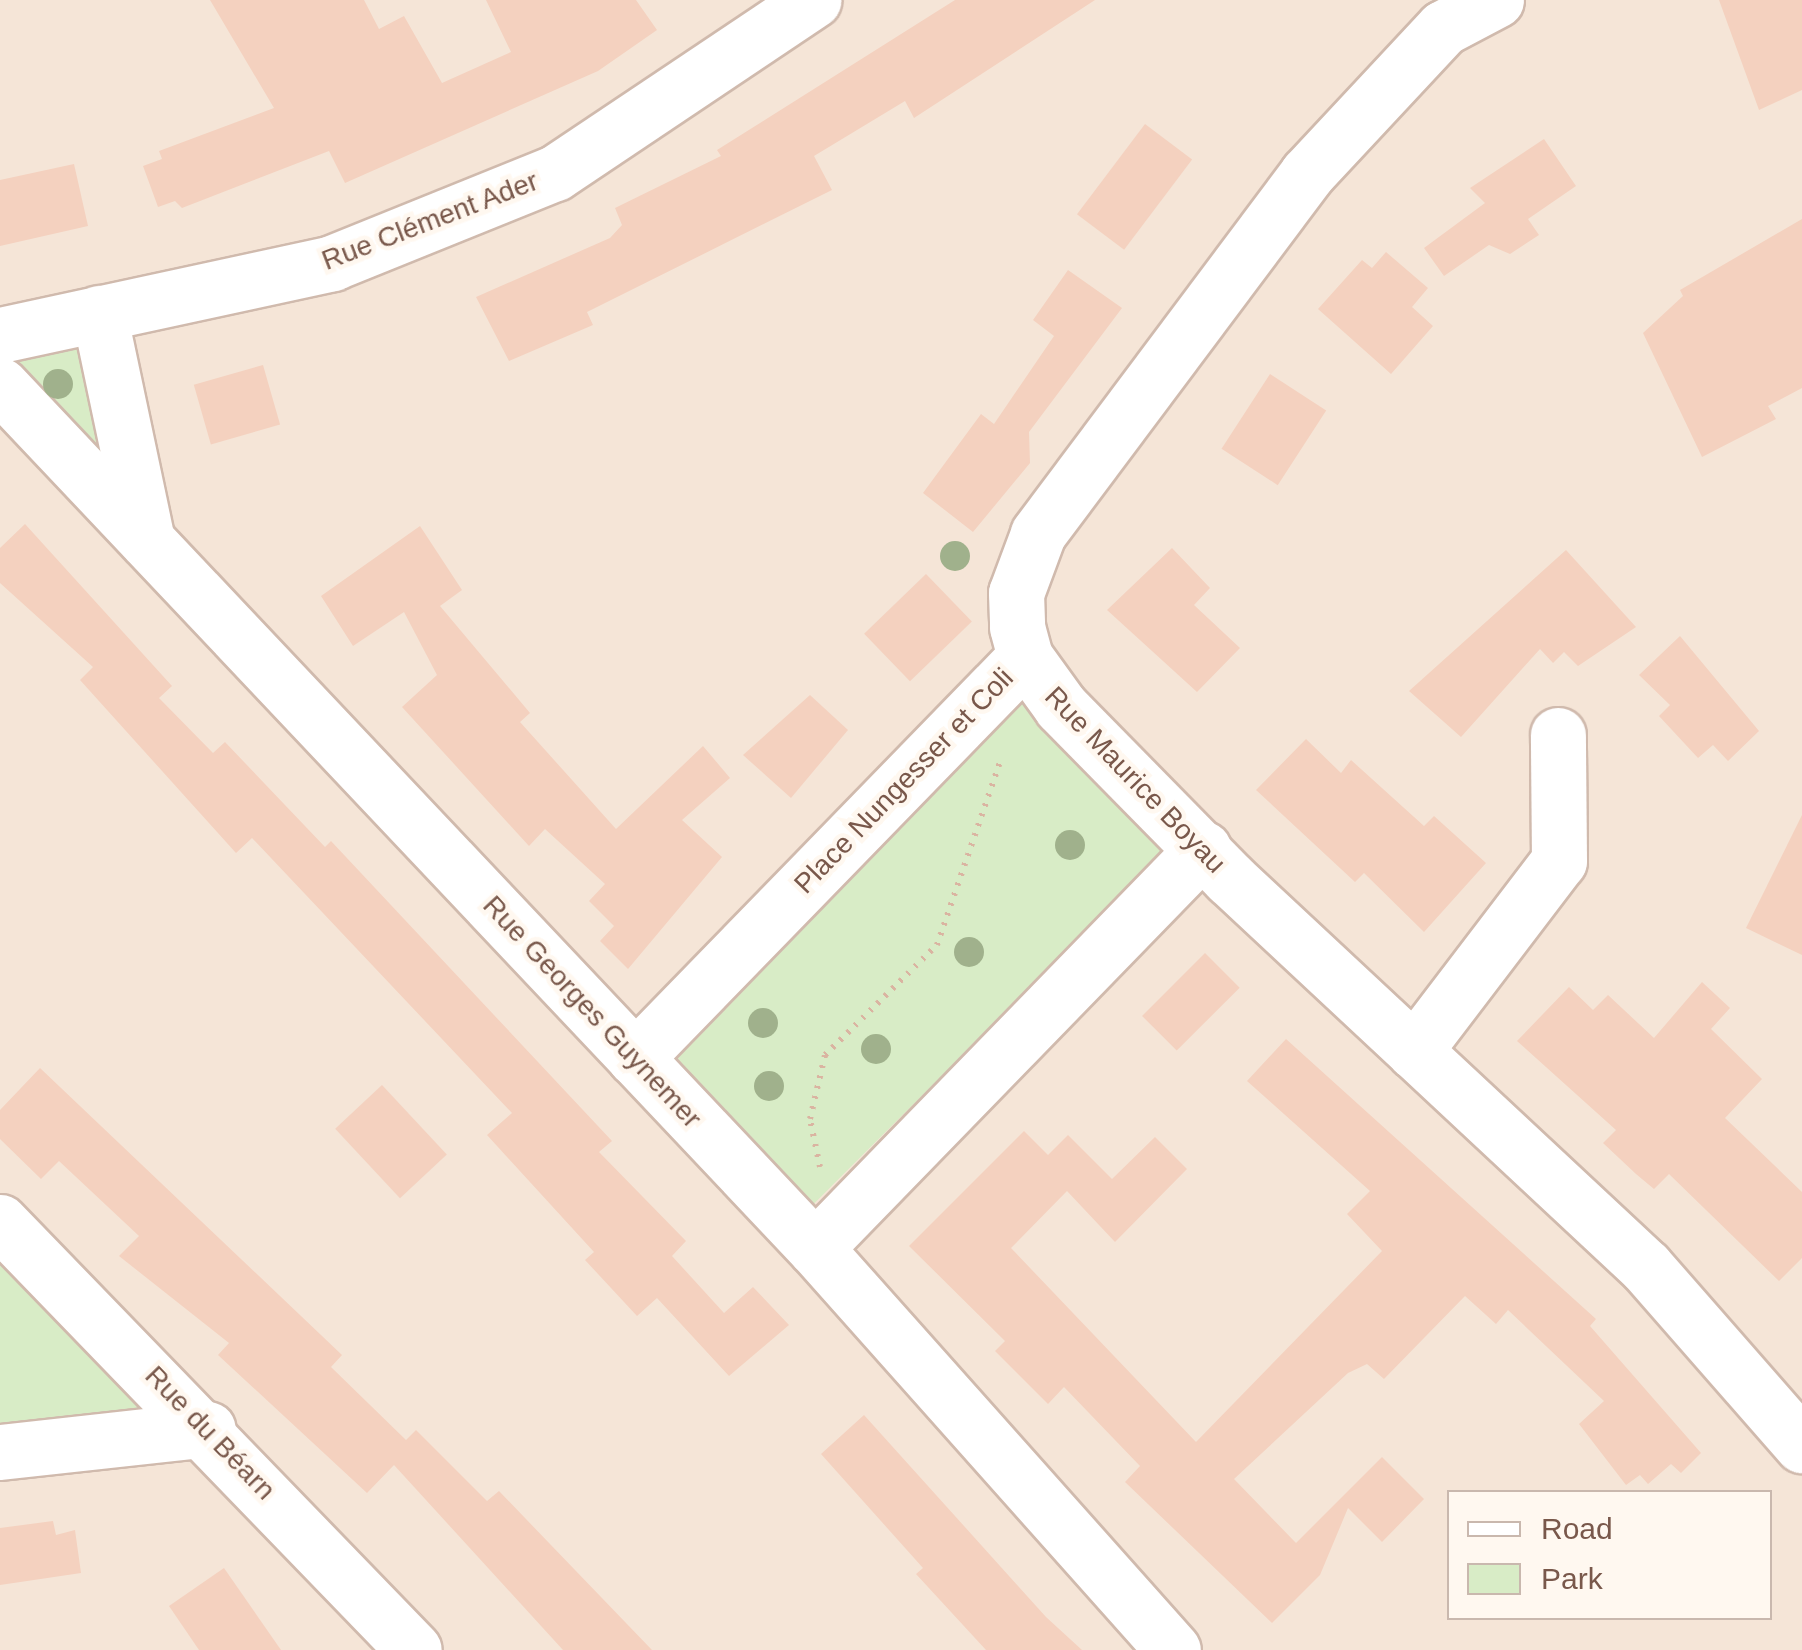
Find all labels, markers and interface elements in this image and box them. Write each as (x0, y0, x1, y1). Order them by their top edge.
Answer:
street label: Rue Clément Ader (316, 164, 544, 278)
street label: Place Nungesser et Coli (788, 661, 1020, 901)
street label: Rue Maurice Boyau (1038, 680, 1232, 880)
street label: Rue Georges Guynemer (476, 889, 708, 1135)
street label: Rue du Béarn (138, 1359, 282, 1507)
legend (1447, 1490, 1772, 1620)
text: Road (1541, 1512, 1613, 1545)
text: Park (1541, 1562, 1603, 1595)

